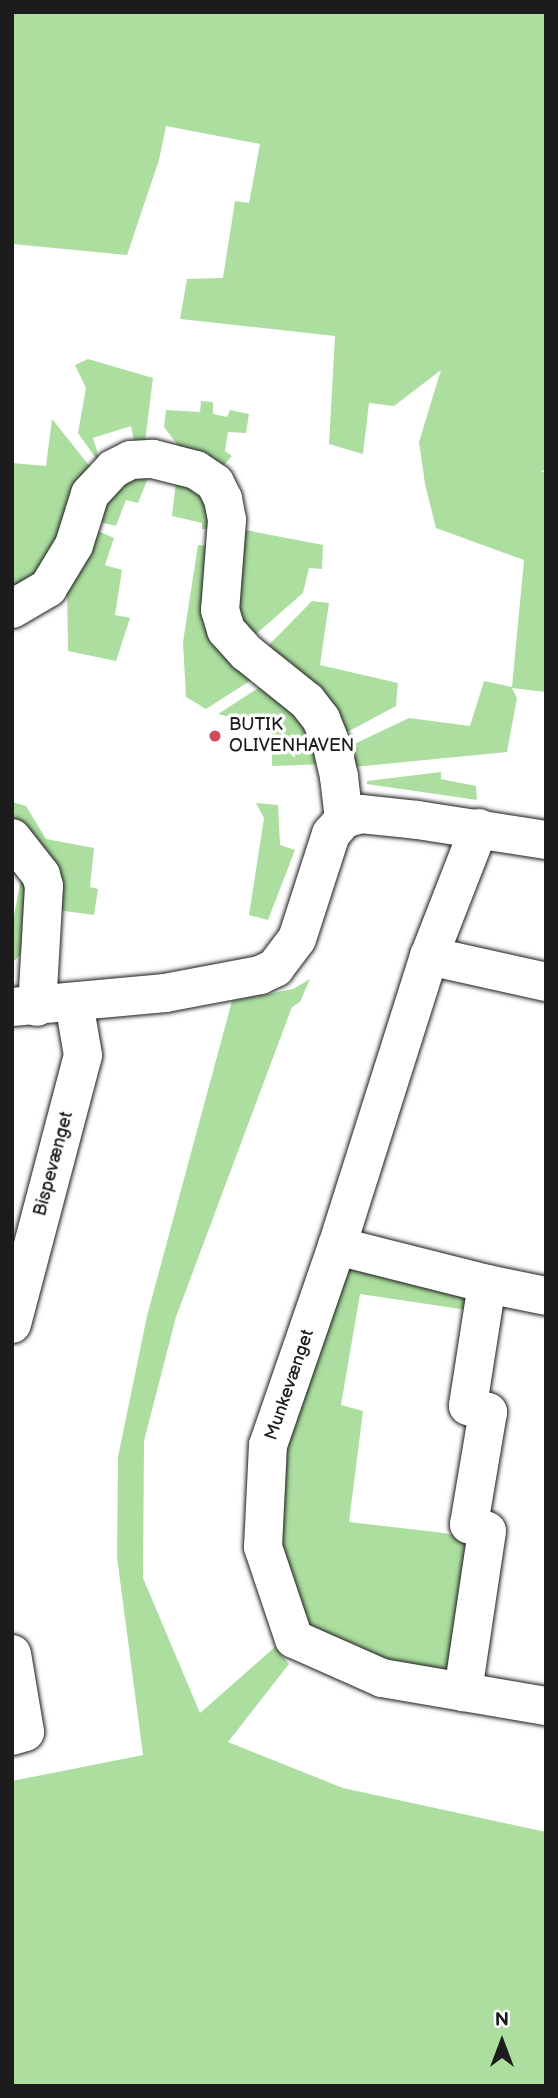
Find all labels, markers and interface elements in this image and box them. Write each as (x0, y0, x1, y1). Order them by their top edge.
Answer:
place label: BUTIK OLIVENHAVEN (229, 715, 354, 758)
marker: BUTIK OLIVENHAVEN (207, 728, 223, 744)
street label: Bispevænget (30, 1109, 78, 1219)
street label: Munkevænget (261, 1327, 319, 1443)
north arrow (467, 2007, 537, 2077)
text: N (495, 2009, 509, 2032)

